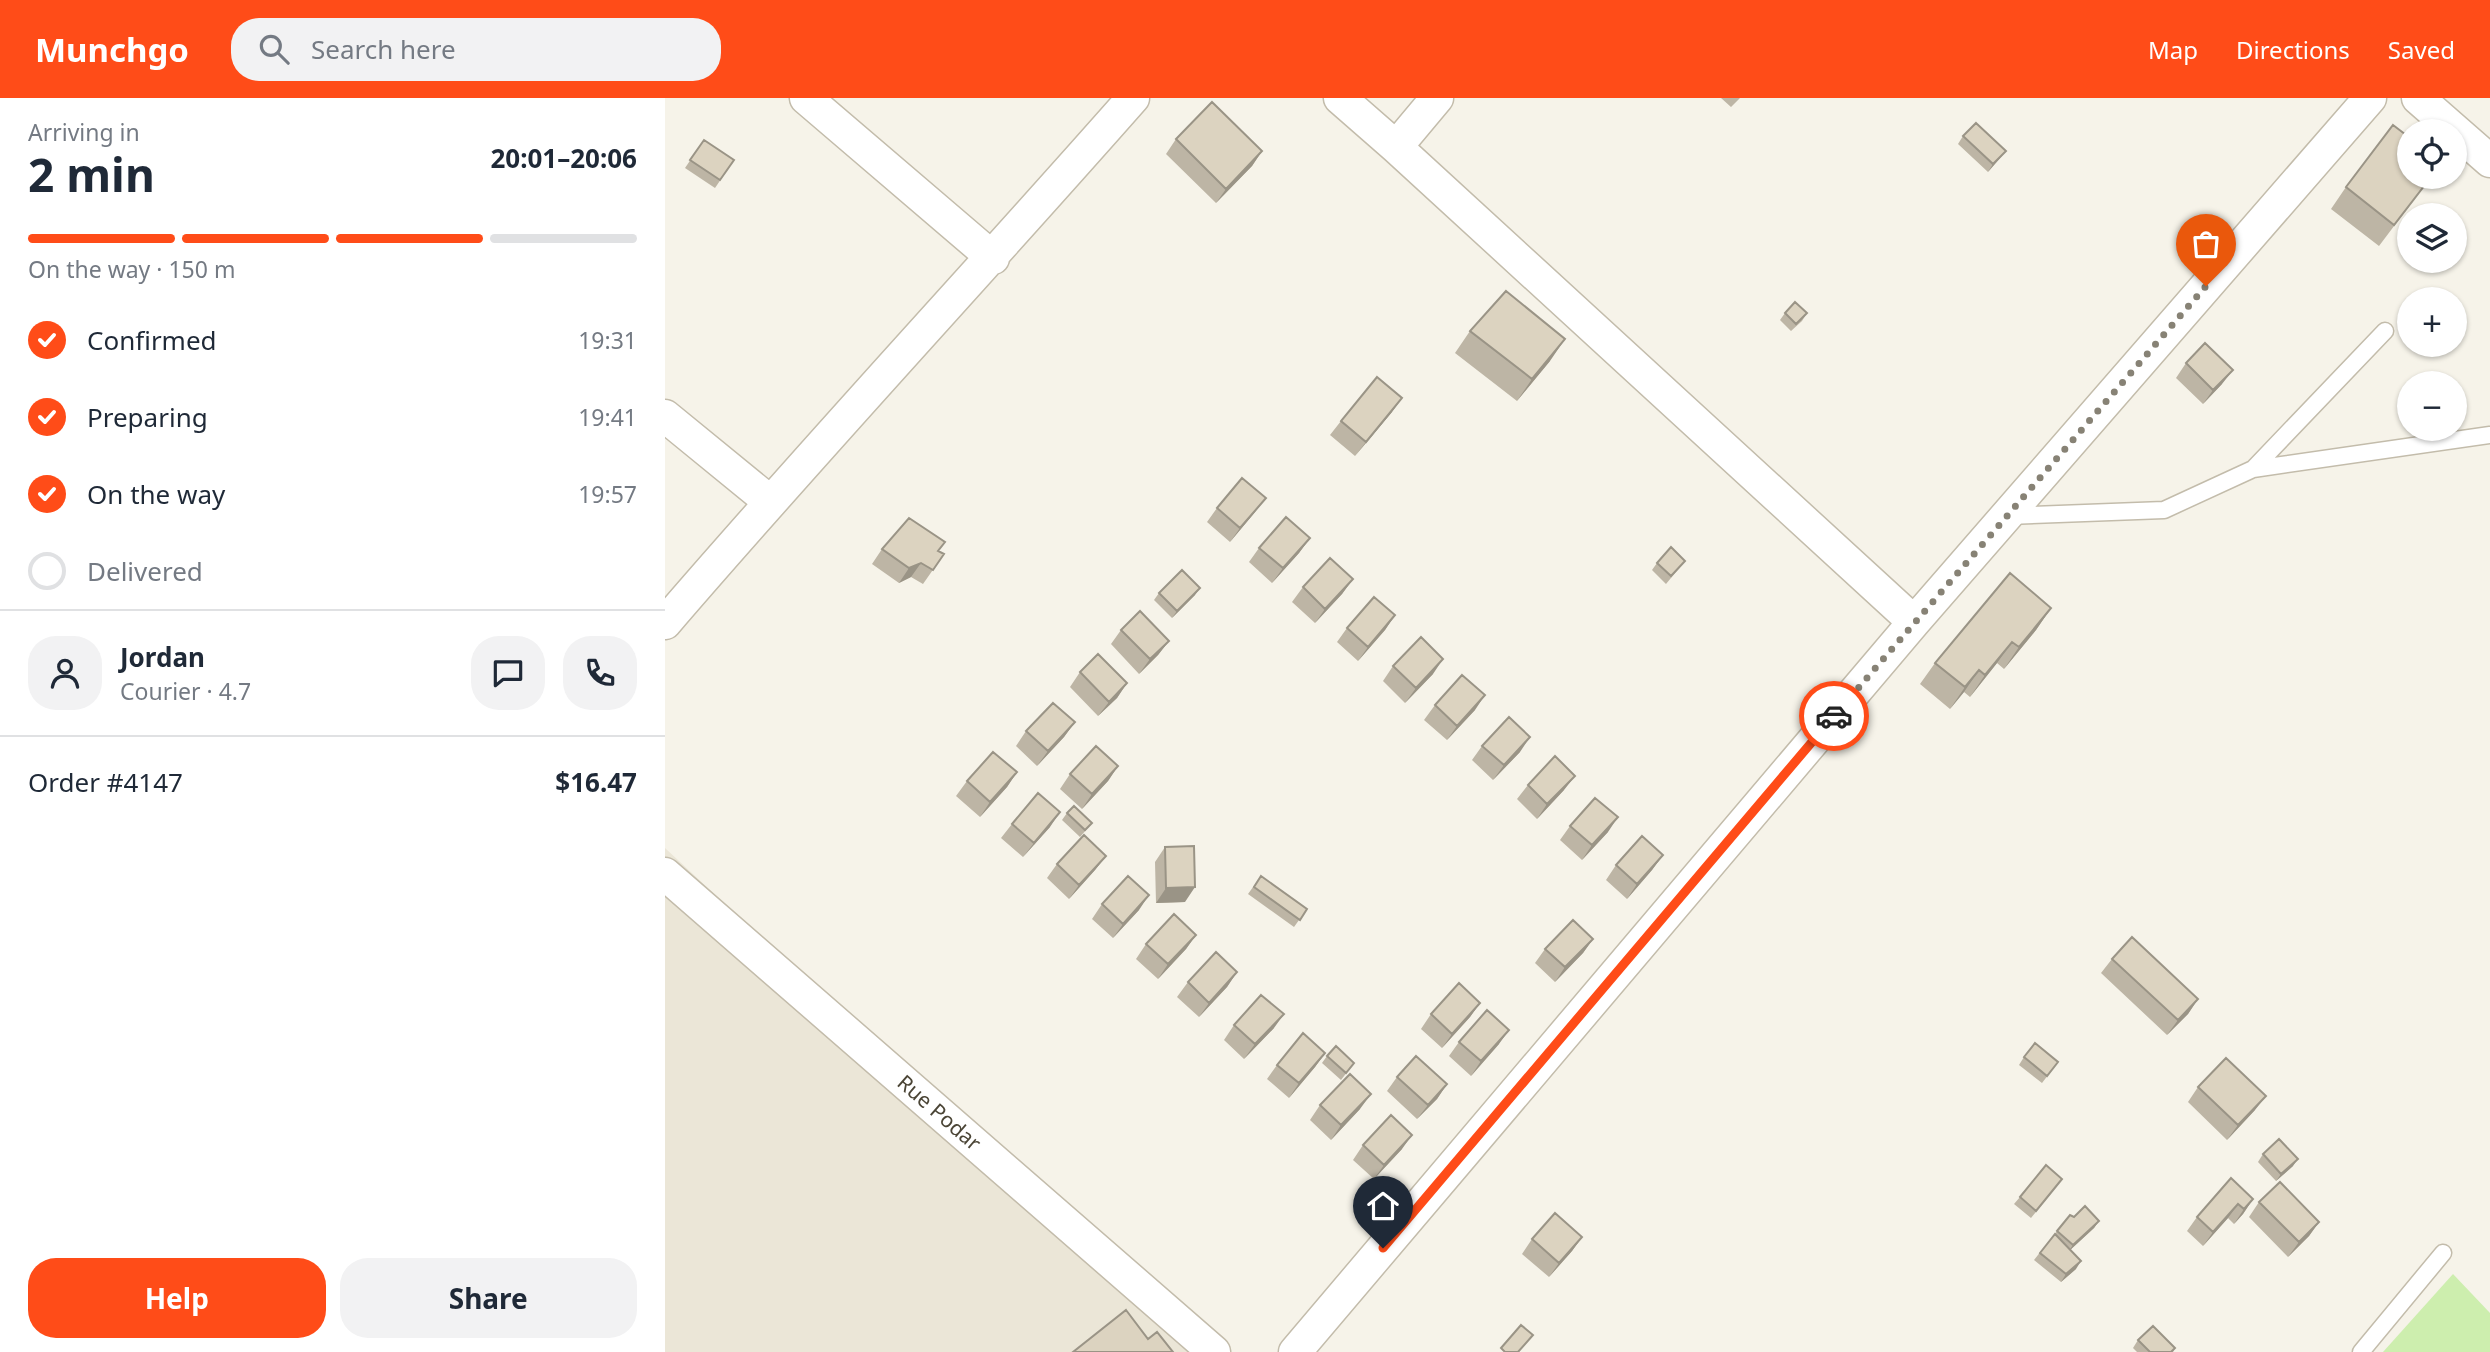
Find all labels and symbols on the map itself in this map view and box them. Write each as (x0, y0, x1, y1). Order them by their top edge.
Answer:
pin (2176, 214, 2236, 286)
courier (1799, 681, 1869, 751)
street label: Rue Podar (892, 1068, 988, 1157)
pin (1353, 1176, 1413, 1248)

